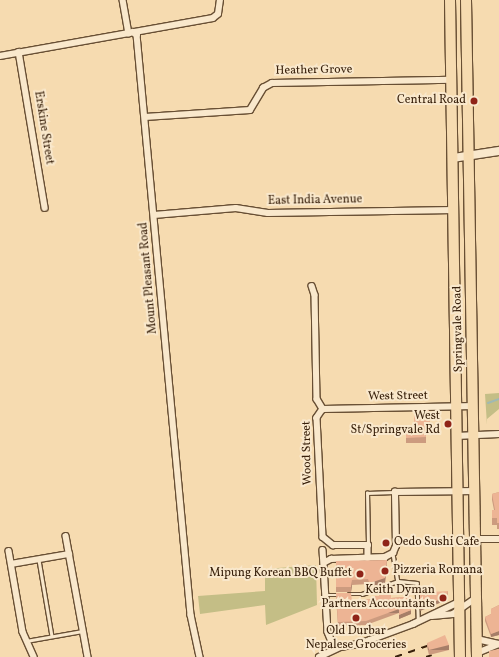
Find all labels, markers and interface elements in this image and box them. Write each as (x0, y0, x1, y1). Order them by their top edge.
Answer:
street label: Heather Grove (275, 63, 353, 79)
street label: Erskine Street (30, 90, 56, 166)
place label: Central Road (397, 94, 466, 108)
marker: Central Road (469, 96, 479, 106)
street label: East India Avenue (268, 193, 362, 209)
street label: Mount Pleasant Road (137, 222, 161, 334)
street label: Springvale Road (451, 286, 467, 372)
street label: West Street (368, 389, 428, 405)
place label: West St/Springvale Rd (351, 410, 440, 438)
marker: West St/Springvale Rd (443, 419, 453, 429)
street label: Wood Street (300, 421, 316, 485)
place label: Oedo Sushi Cafe (394, 536, 479, 550)
marker: Oedo Sushi Cafe (381, 538, 391, 548)
place label: Pizzeria Romana (393, 564, 482, 578)
marker: Pizzeria Romana (380, 566, 390, 576)
place label: Mipung Korean BBQ Buffet (209, 567, 352, 581)
marker: Mipung Korean BBQ Buffet (355, 569, 365, 579)
place label: Keith Dyman Partners Accountants (321, 584, 435, 612)
marker: Keith Dyman Partners Accountants (438, 593, 448, 603)
marker: Old Durbar Nepalese Groceries (351, 613, 361, 623)
place label: Old Durbar Nepalese Groceries (306, 625, 406, 653)

